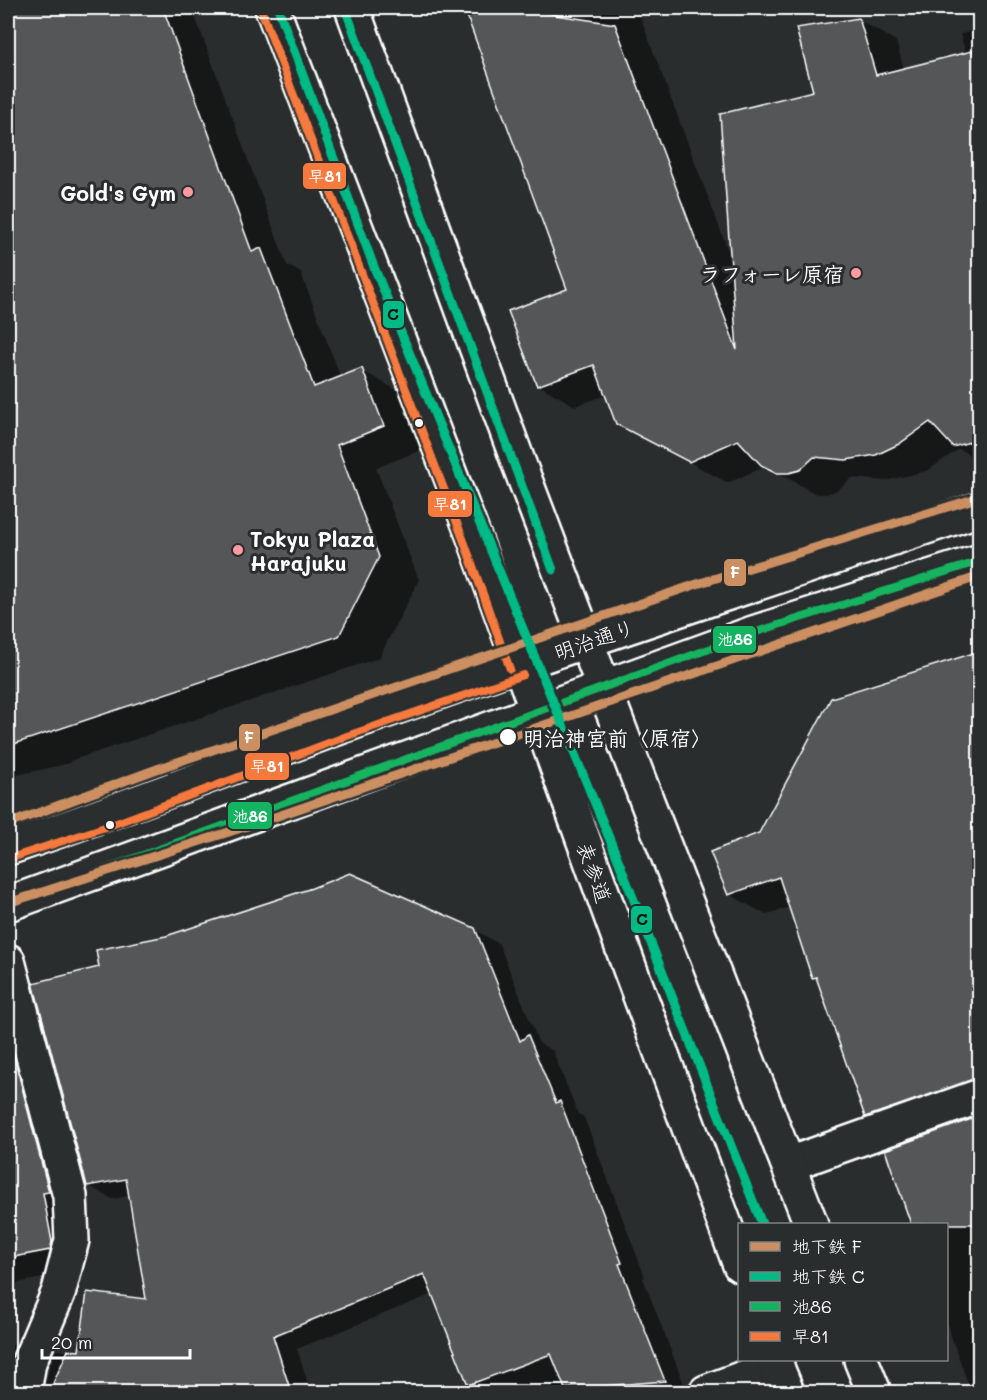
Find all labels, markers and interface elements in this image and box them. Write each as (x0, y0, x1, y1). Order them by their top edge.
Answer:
line badge: 早81 (302, 162, 347, 190)
text: 早81 (308, 165, 342, 186)
place label: Gold's Gym (60, 179, 176, 207)
marker: Gold's Gym (181, 185, 195, 199)
place label: ラフォーレ原宿 (700, 260, 844, 287)
marker: ラフォーレ原宿 (849, 266, 863, 280)
line badge: C (382, 300, 405, 329)
text: C (387, 303, 399, 324)
unlabelled marker (413, 417, 425, 429)
line badge: 早81 (427, 490, 473, 518)
text: 早81 (433, 493, 467, 514)
place label: Tokyu Plaza Harajuku (250, 525, 375, 576)
marker: Tokyu Plaza Harajuku (231, 543, 245, 557)
line badge: F (723, 558, 747, 587)
text: F (730, 561, 740, 582)
street label: 明治通り (550, 613, 638, 665)
line badge: 池86 (712, 625, 757, 654)
text: 池86 (717, 628, 753, 649)
line badge: F (238, 723, 261, 752)
place label: 明治神宮前〈原宿〉 (523, 724, 712, 751)
text: F (244, 726, 254, 747)
marker: 明治神宮前〈原宿〉 (498, 727, 518, 747)
line badge: 早81 (244, 752, 290, 781)
text: 早81 (250, 755, 284, 776)
line badge: 池86 (227, 801, 273, 830)
text: 池86 (232, 805, 268, 826)
unlabelled marker (104, 819, 116, 831)
street label: 表参道 (572, 838, 618, 906)
line badge: C (630, 905, 653, 934)
text: C (636, 908, 648, 929)
legend (738, 1223, 948, 1361)
text: 地下鉄 F (792, 1234, 862, 1258)
text: 地下鉄 C (792, 1264, 865, 1288)
text: 池86 (792, 1294, 832, 1318)
scale bar (42, 1322, 190, 1360)
text: 早81 (792, 1324, 829, 1348)
text: 20 m (51, 1330, 92, 1354)

